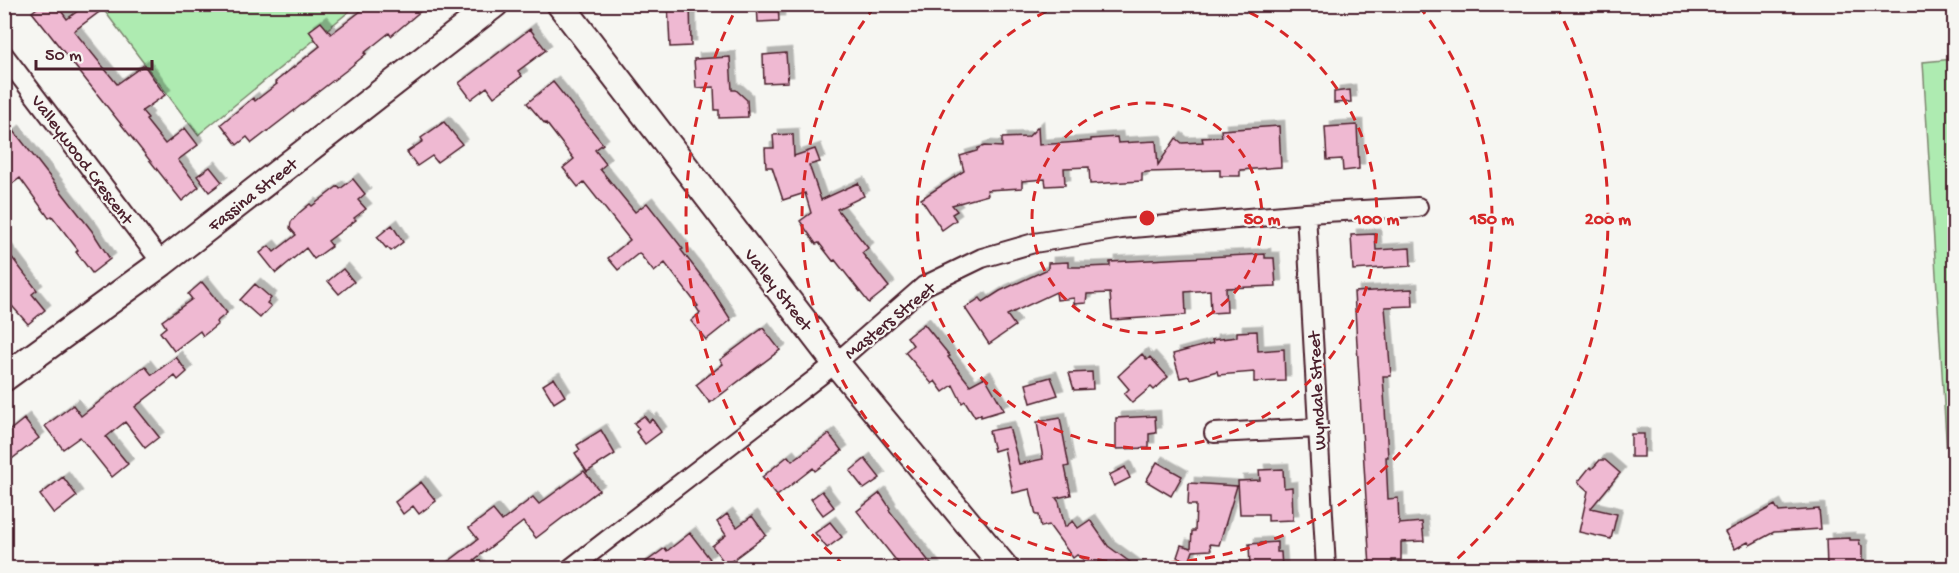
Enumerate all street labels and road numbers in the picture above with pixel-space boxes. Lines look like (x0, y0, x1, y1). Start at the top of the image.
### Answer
street label: Valleywood Crescent (25, 91, 138, 231)
street label: Fassina Street (204, 154, 304, 238)
street label: Valley Street (738, 245, 817, 337)
street label: Masters Street (841, 278, 942, 365)
street label: Wyndale Street (1305, 329, 1332, 451)

